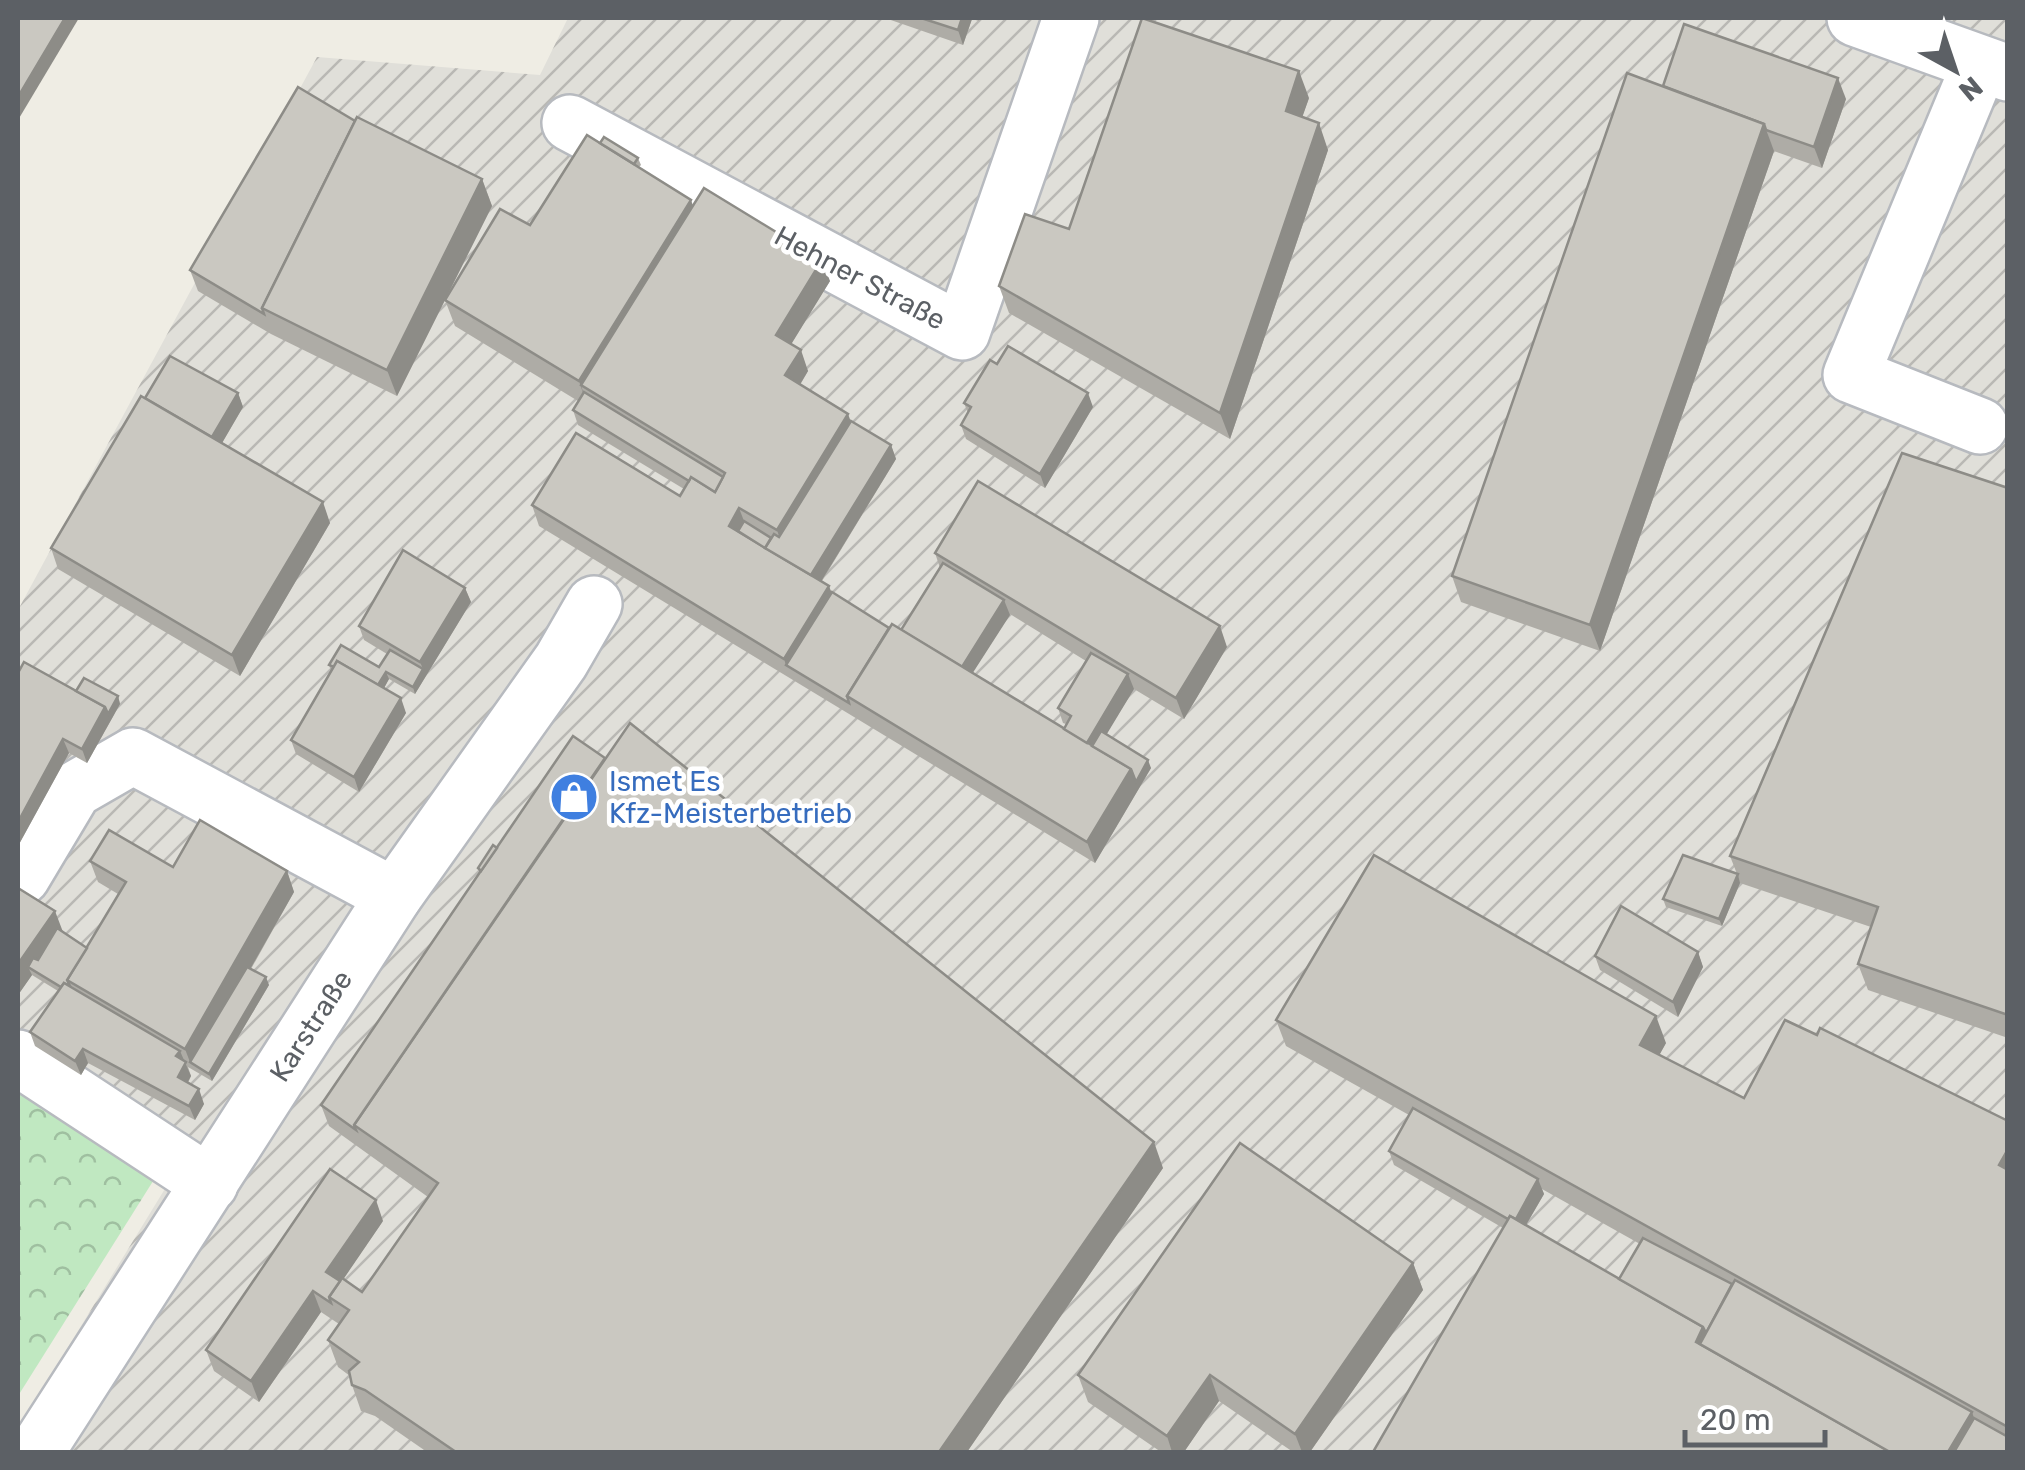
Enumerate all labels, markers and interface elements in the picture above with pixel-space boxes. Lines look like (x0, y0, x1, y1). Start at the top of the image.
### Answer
north arrow (1905, 20, 2005, 120)
text: N (1952, 70, 1989, 108)
street label: Hehner Straße (769, 219, 951, 337)
place label: Ismet Es Kfz-Meisterbetrieb (609, 765, 852, 830)
shop icon: Ismet Es Kfz-Meisterbetrieb (548, 771, 600, 823)
street label: Karstraße (263, 964, 359, 1088)
scale bar (1685, 1385, 1825, 1447)
text: 20 m (1700, 1402, 1771, 1438)

